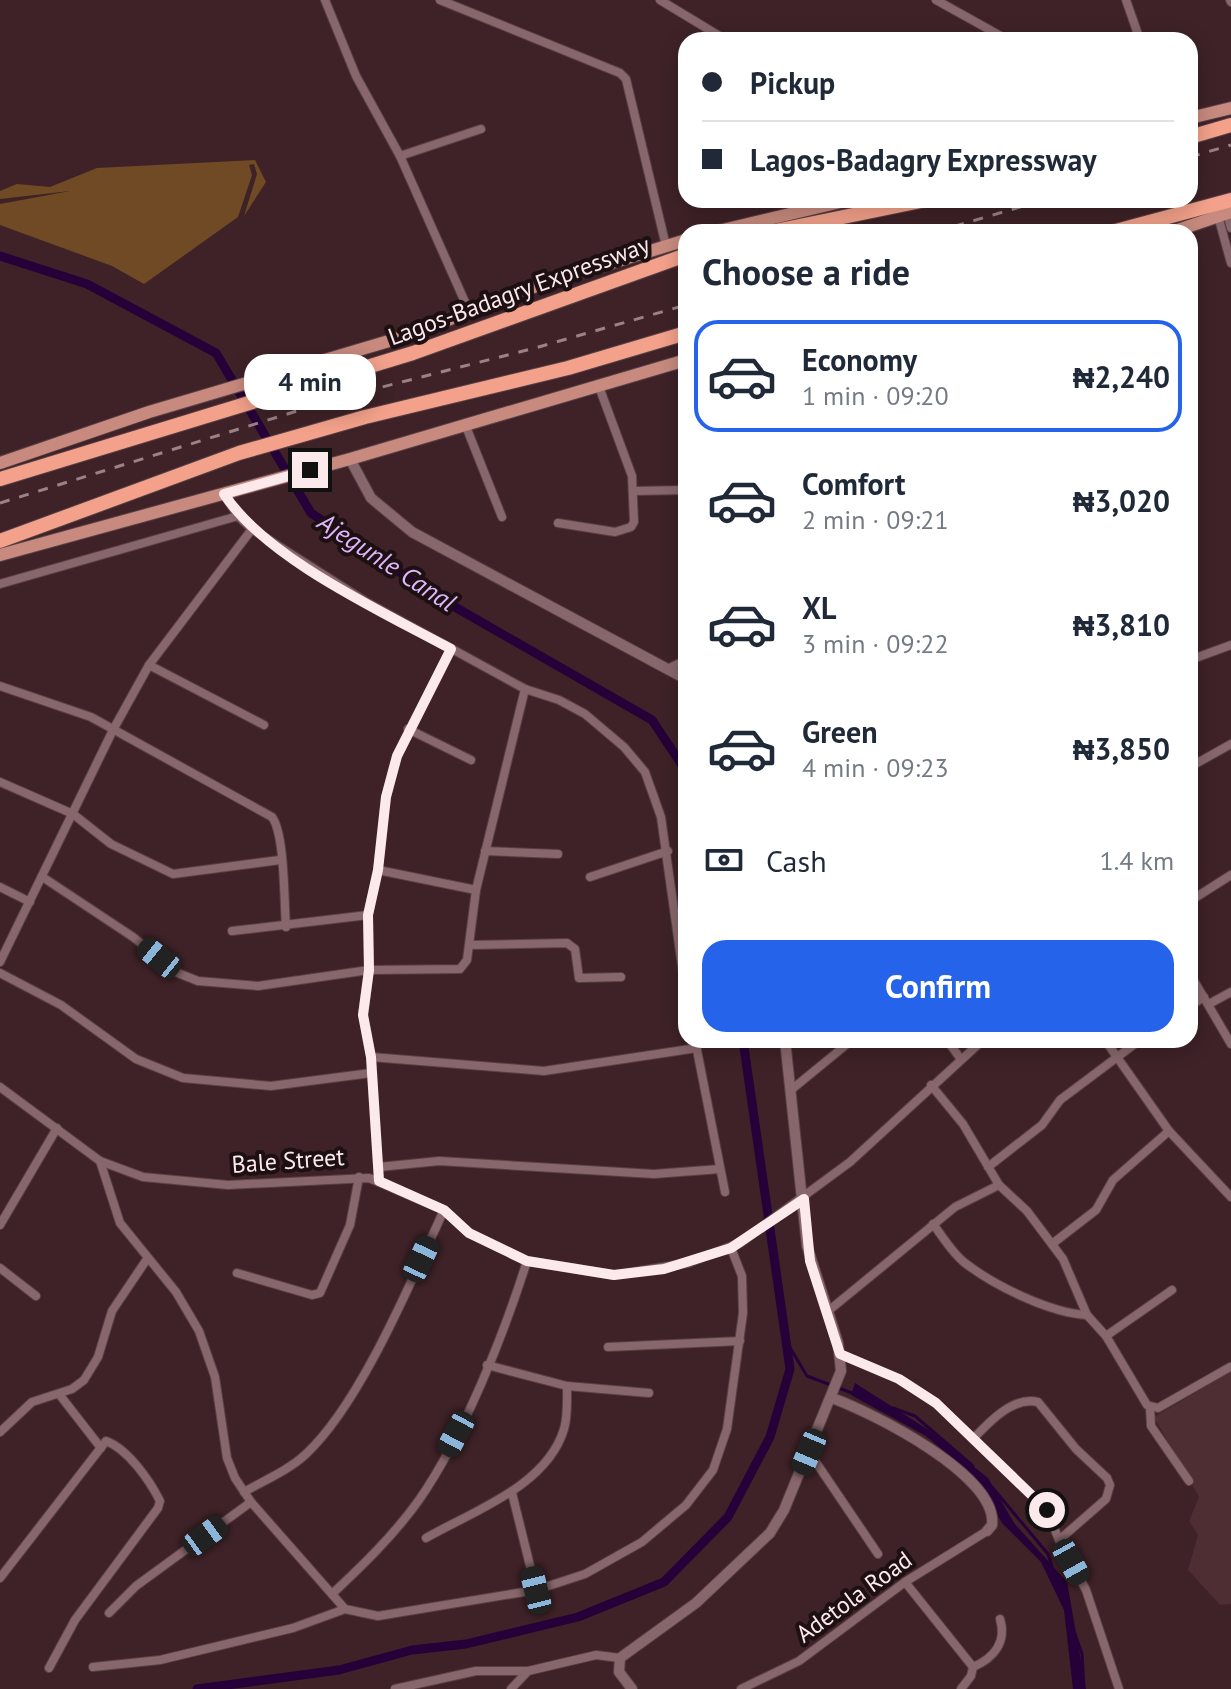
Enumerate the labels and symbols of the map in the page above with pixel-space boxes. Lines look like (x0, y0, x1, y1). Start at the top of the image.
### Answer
street label: Lagos-Badagry Expressway (384, 229, 654, 352)
callout: 4 min (244, 354, 376, 410)
route end (292, 452, 328, 488)
water label: Ajegunle Canal (311, 504, 463, 618)
car (133, 934, 185, 982)
street label: Bale Street (231, 1141, 345, 1180)
car (400, 1232, 442, 1286)
car (434, 1407, 478, 1461)
car (789, 1425, 829, 1479)
route start (1029, 1492, 1065, 1528)
car (179, 1512, 231, 1560)
car (1049, 1535, 1093, 1589)
street label: Adetola Road (790, 1544, 918, 1649)
car (519, 1564, 553, 1616)

